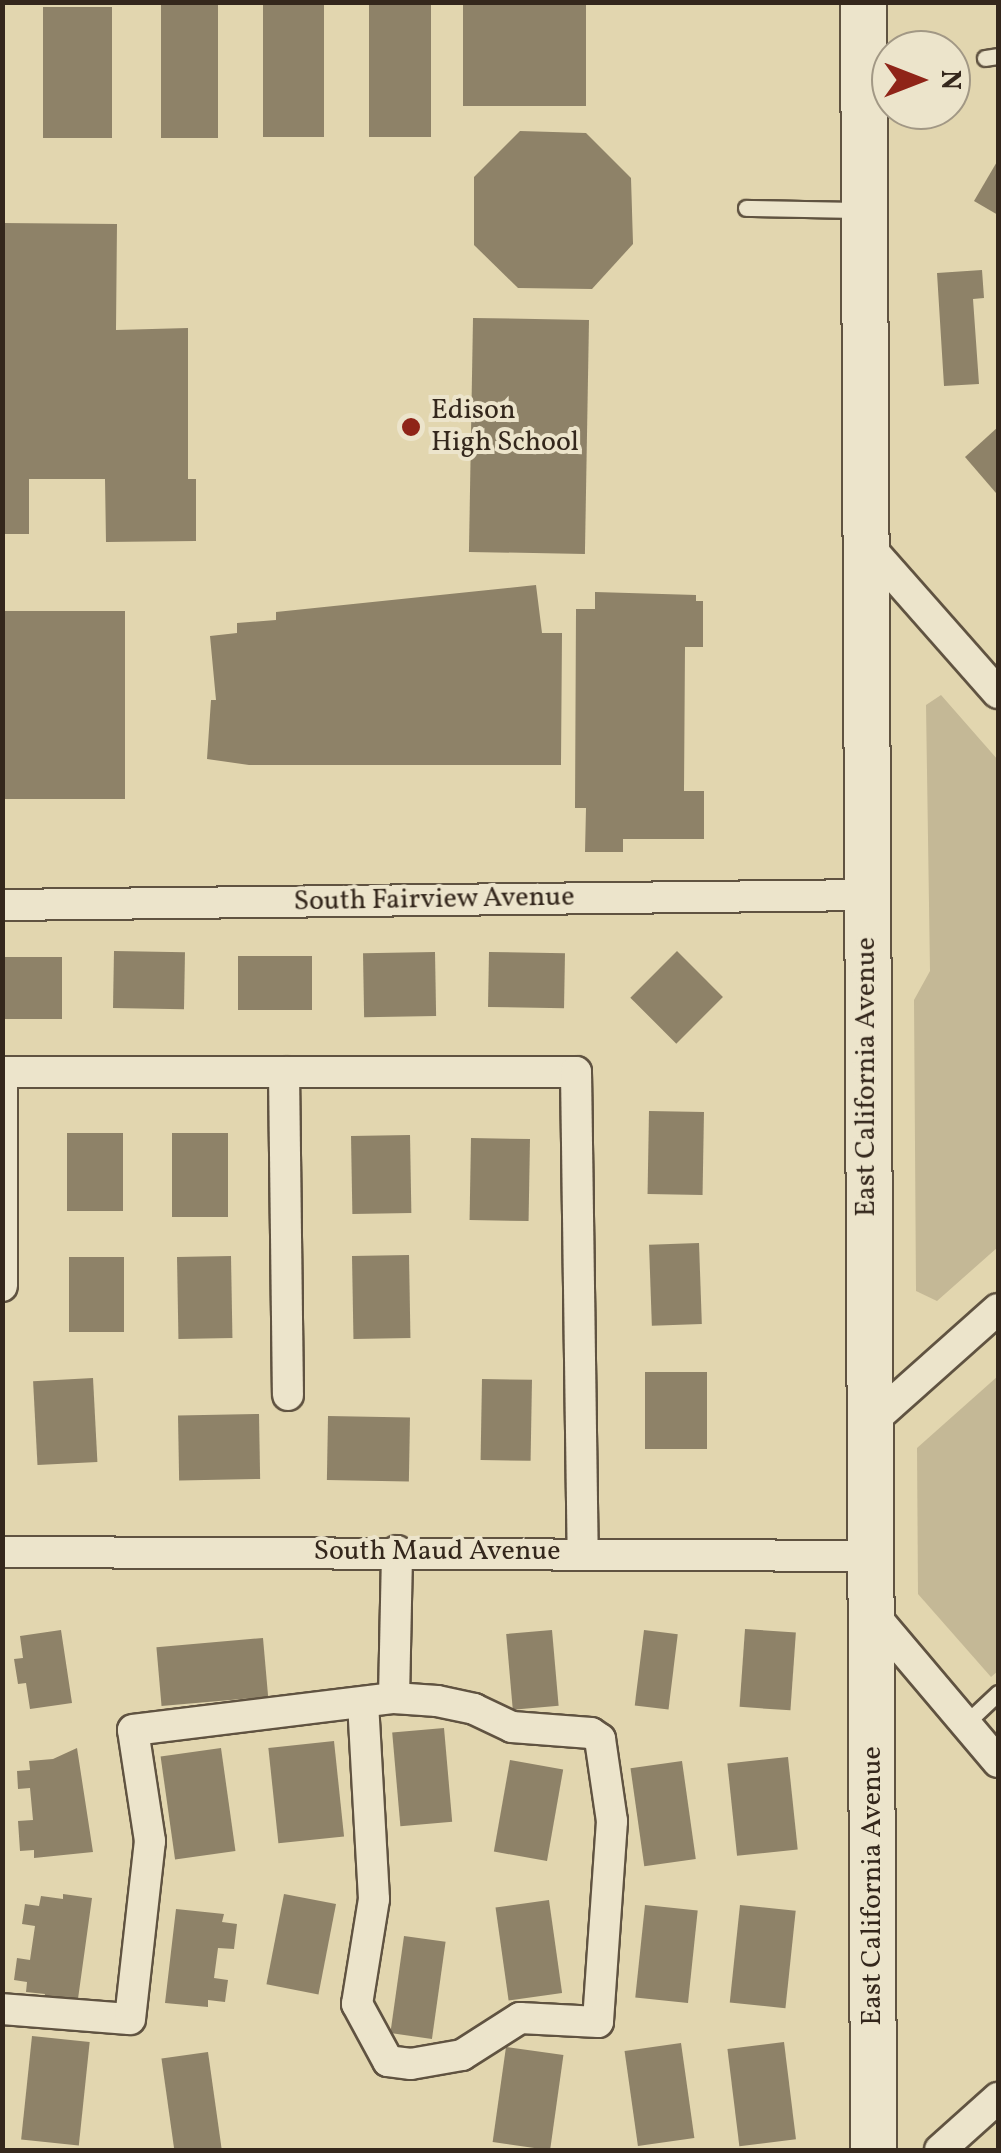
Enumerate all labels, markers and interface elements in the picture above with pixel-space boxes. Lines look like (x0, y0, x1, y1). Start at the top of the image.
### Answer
north arrow (871, 30, 971, 130)
text: N (930, 70, 969, 90)
place label: Edison High School (431, 394, 579, 460)
marker: Edison High School (400, 416, 422, 438)
street label: South Fairview Avenue (293, 881, 575, 919)
street label: East California Avenue (850, 937, 884, 1217)
street label: South Maud Avenue (313, 1535, 561, 1569)
street label: East California Avenue (856, 1746, 890, 2026)

